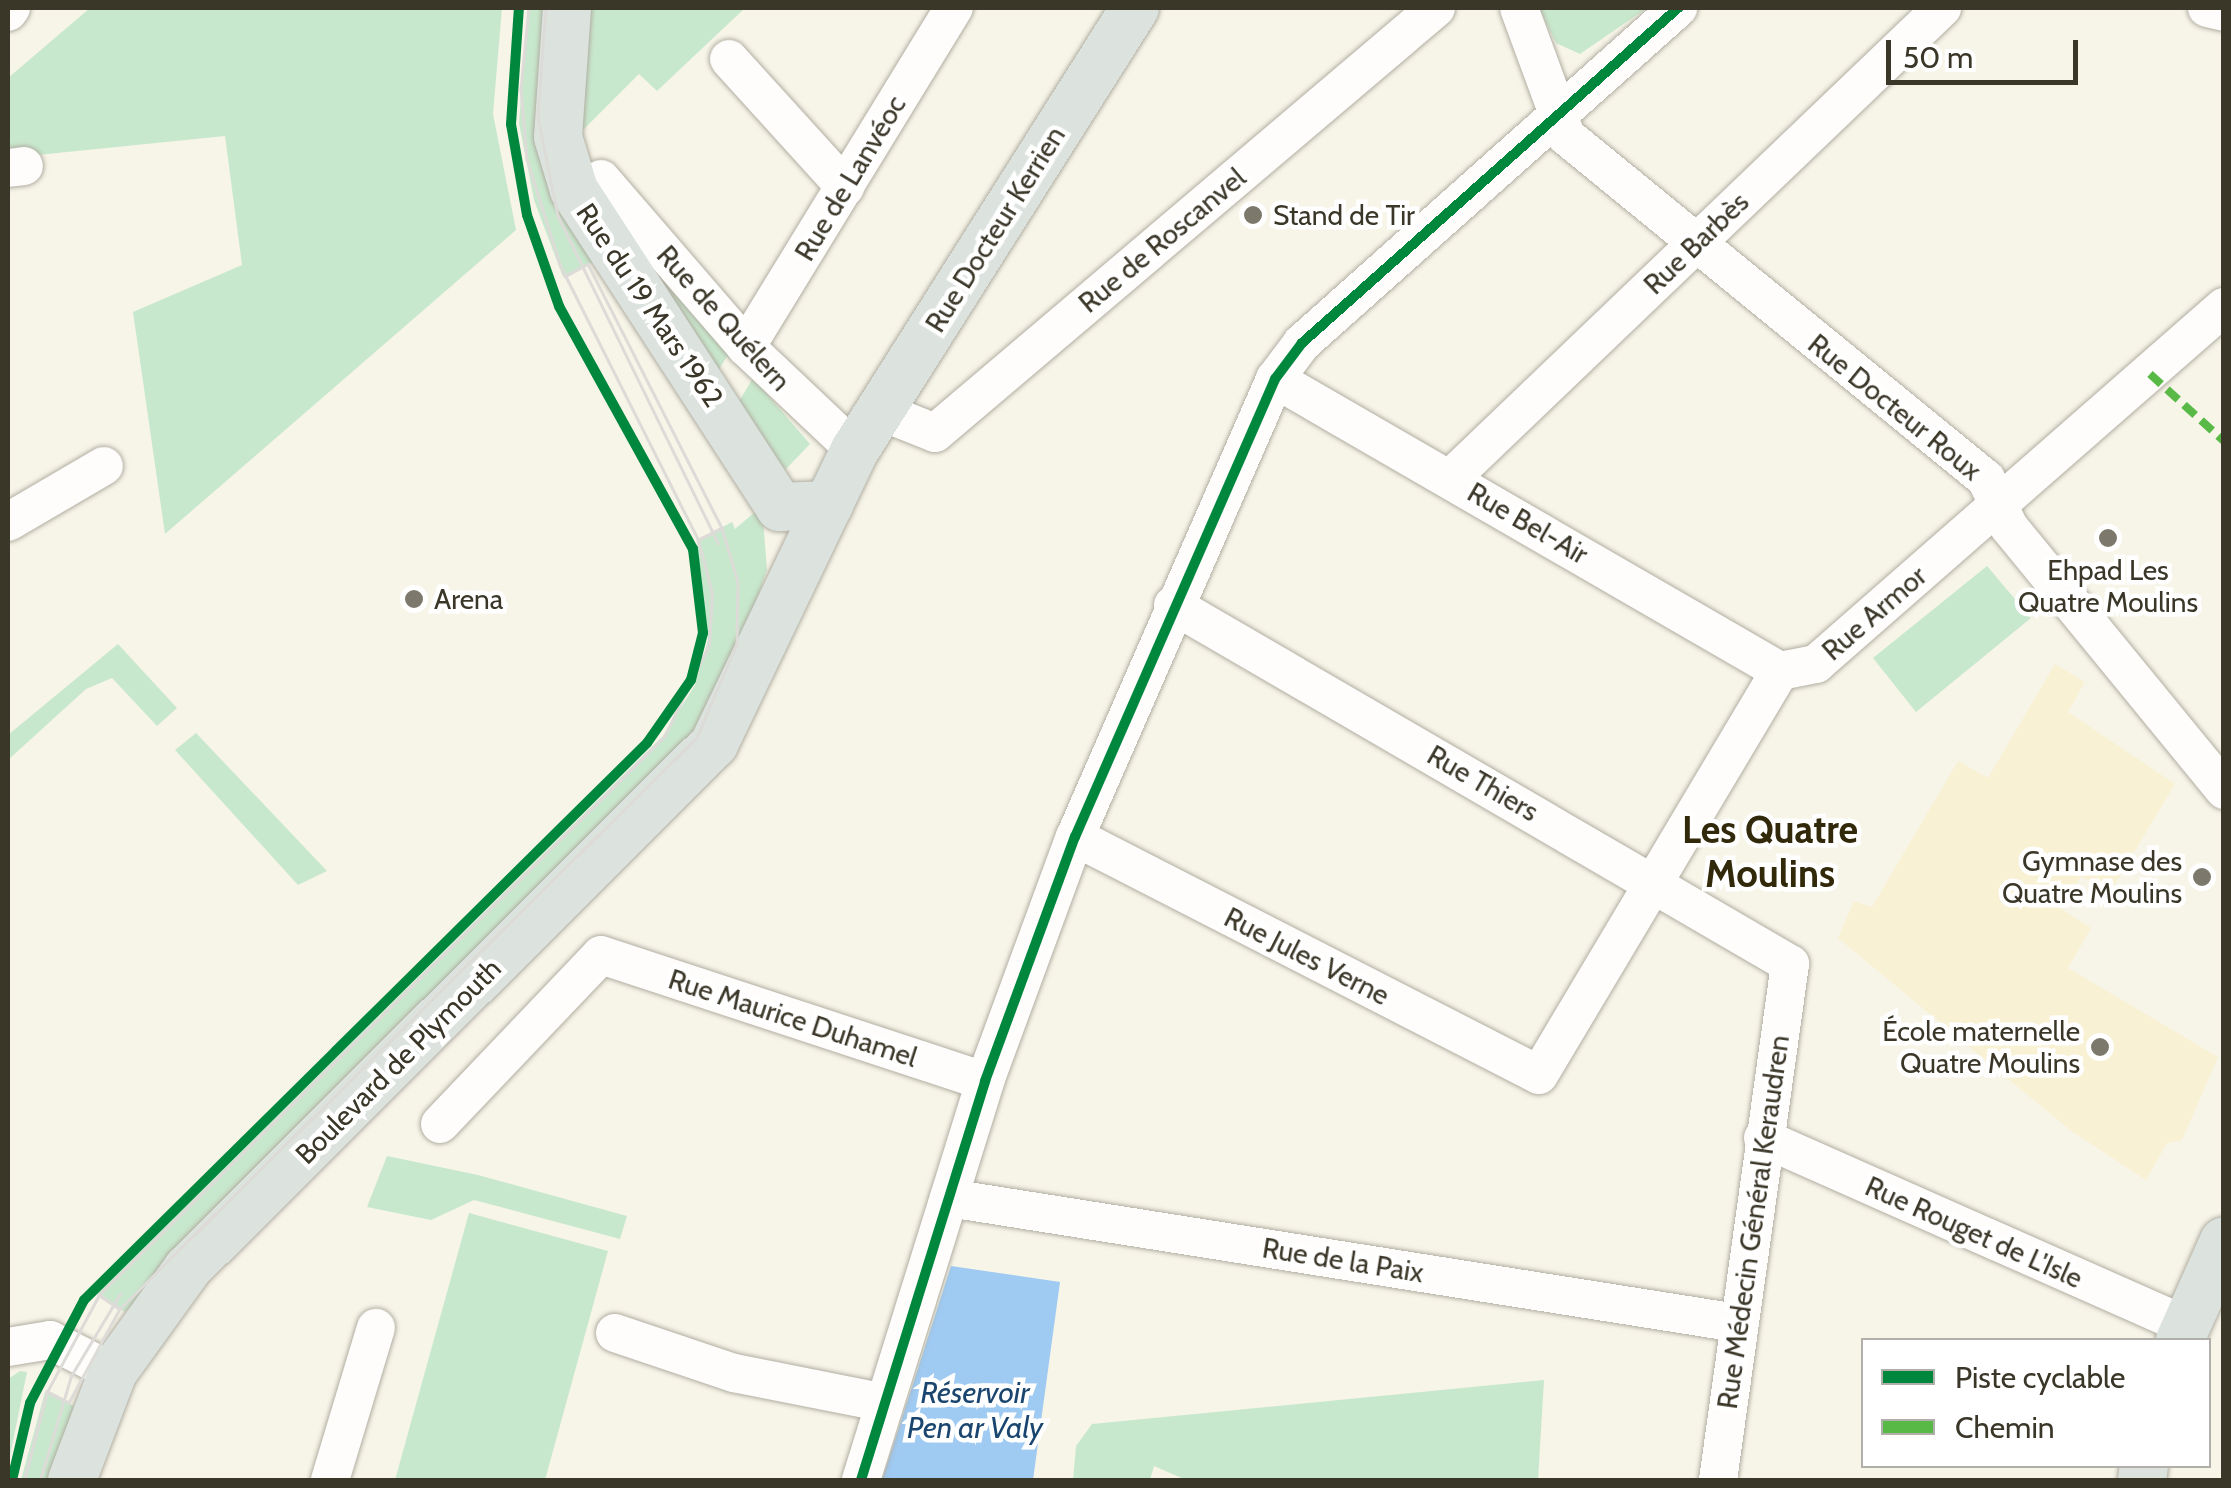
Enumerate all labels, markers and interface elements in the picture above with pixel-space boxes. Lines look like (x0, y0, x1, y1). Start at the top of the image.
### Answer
scale bar (1891, 20, 2084, 82)
text: 50 m (1903, 39, 1973, 76)
street label: Rue de Lanvéoc (788, 89, 912, 267)
street label: Rue Docteur Kerrien (918, 120, 1072, 338)
street label: Rue de Roscanvel (1072, 161, 1252, 319)
street label: Rue Barbès (1637, 185, 1755, 301)
street label: Rue du 19 Mars 1962 (570, 197, 730, 413)
place label: Stand de Tir (1273, 198, 1415, 232)
marker: Stand de Tir (1242, 204, 1264, 226)
street label: Rue de Quélern (650, 238, 798, 398)
street label: Rue Docteur Roux (1802, 327, 1988, 487)
street label: Rue Bel-Air (1462, 475, 1594, 571)
marker: Ehpad Les Quatre Moulins (2097, 527, 2119, 549)
place label: Ehpad Les Quatre Moulins (2018, 553, 2198, 619)
street label: Rue Armor (1815, 559, 1933, 667)
place label: Arena (434, 582, 503, 616)
marker: Arena (403, 588, 425, 610)
street label: Rue Thiers (1422, 738, 1544, 828)
district label: Les Quatre Moulins (1682, 807, 1858, 896)
place label: Gymnase des Quatre Moulins (2002, 844, 2182, 910)
marker: Gymnase des Quatre Moulins (2191, 866, 2213, 888)
street label: Rue Jules Verne (1219, 900, 1395, 1012)
street label: Boulevard de Plymouth (288, 951, 508, 1171)
street label: Rue Maurice Duhamel (664, 962, 922, 1074)
place label: École maternelle Quatre Moulins (1882, 1014, 2080, 1080)
street label: Rue Médecin Général Keraudren (1710, 1033, 1796, 1411)
marker: École maternelle Quatre Moulins (2089, 1036, 2111, 1058)
street label: Rue Rouget de L'Isle (1860, 1169, 2088, 1295)
street label: Rue de la Paix (1260, 1231, 1426, 1289)
legend (1861, 1338, 2211, 1468)
text: Piste cyclable (1955, 1359, 2125, 1396)
water label: Réservoir Pen ar Valy (907, 1375, 1043, 1446)
text: Chemin (1955, 1409, 2055, 1446)

